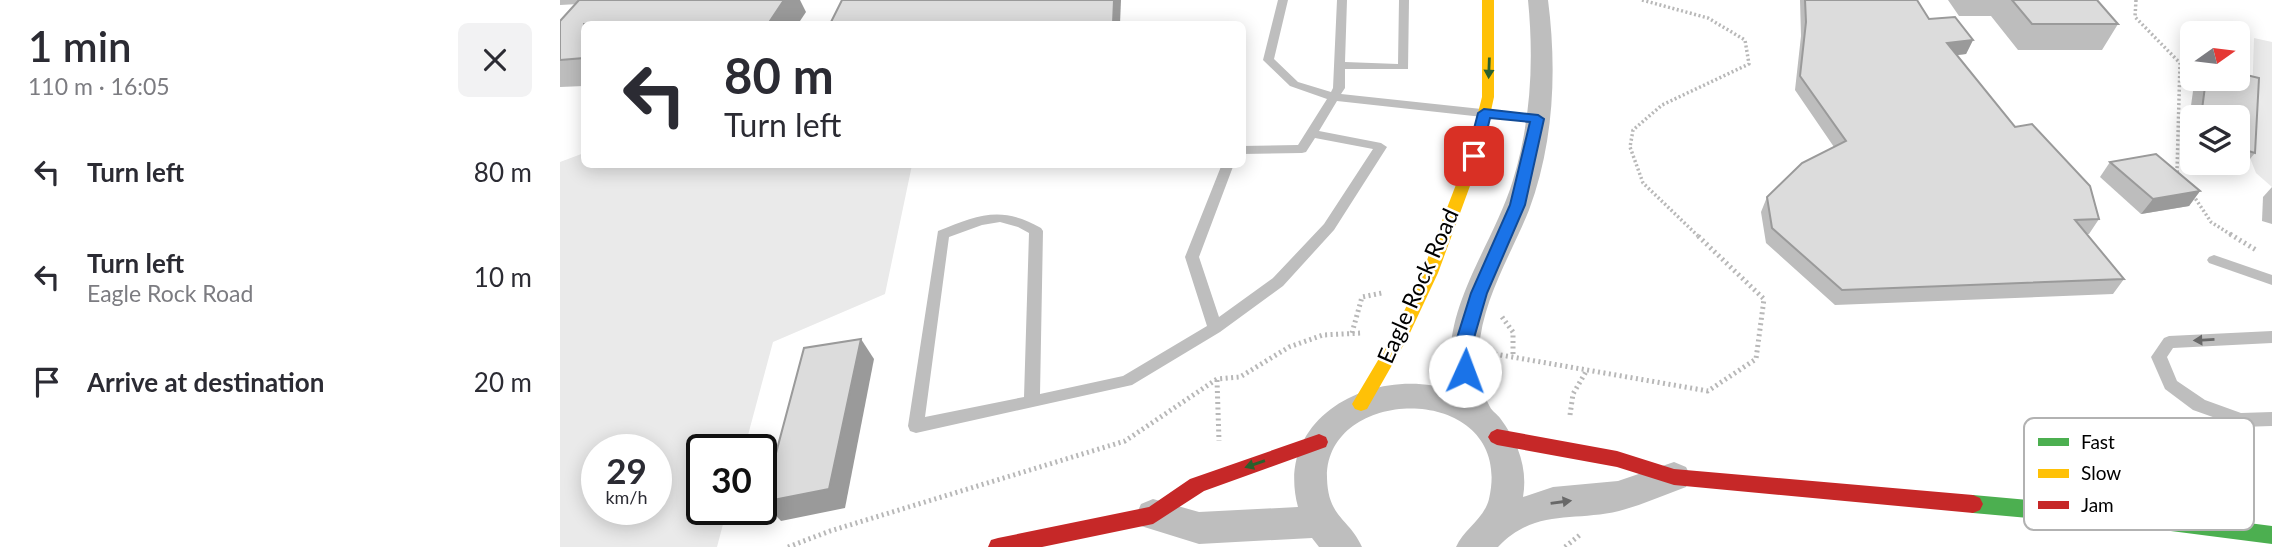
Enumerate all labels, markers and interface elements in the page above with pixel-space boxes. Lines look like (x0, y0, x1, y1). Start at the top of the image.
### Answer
text: 1 min (28, 21, 132, 71)
north arrow (2180, 21, 2250, 91)
map controls (2180, 21, 2250, 175)
button: close (458, 23, 532, 97)
text: 80 m (724, 46, 834, 104)
icon: left (609, 49, 700, 140)
one-way arrow (1483, 57, 1494, 79)
text: 110 m · 16:05 (28, 72, 170, 100)
text: Turn left (724, 105, 841, 144)
button: layers (2180, 105, 2250, 175)
pin (1444, 126, 1504, 186)
icon: arrive (1455, 137, 1493, 175)
icon: left (28, 153, 66, 191)
text: Turn left (87, 156, 184, 188)
text: 80 m (474, 156, 532, 188)
street label: Eagle Rock Road (1370, 204, 1464, 367)
text: Turn left (87, 247, 184, 279)
icon: left (28, 258, 66, 296)
text: 10 m (474, 261, 532, 293)
text: Eagle Rock Road (87, 279, 253, 307)
position arrow (1428, 334, 1502, 408)
one-way arrow (2193, 335, 2215, 346)
icon: arrive (28, 363, 66, 401)
text: Arrive at destination (87, 366, 324, 398)
text: 20 m (474, 366, 532, 398)
legend (2024, 418, 2254, 530)
text: Fast (2081, 430, 2115, 453)
speed limit sign: 30 (686, 434, 777, 525)
text: 29 (606, 449, 647, 491)
one-way arrow (1244, 459, 1265, 470)
text: Slow (2081, 461, 2121, 484)
text: km/h (605, 486, 648, 508)
text: Jam (2081, 493, 2114, 516)
one-way arrow (1550, 496, 1572, 507)

